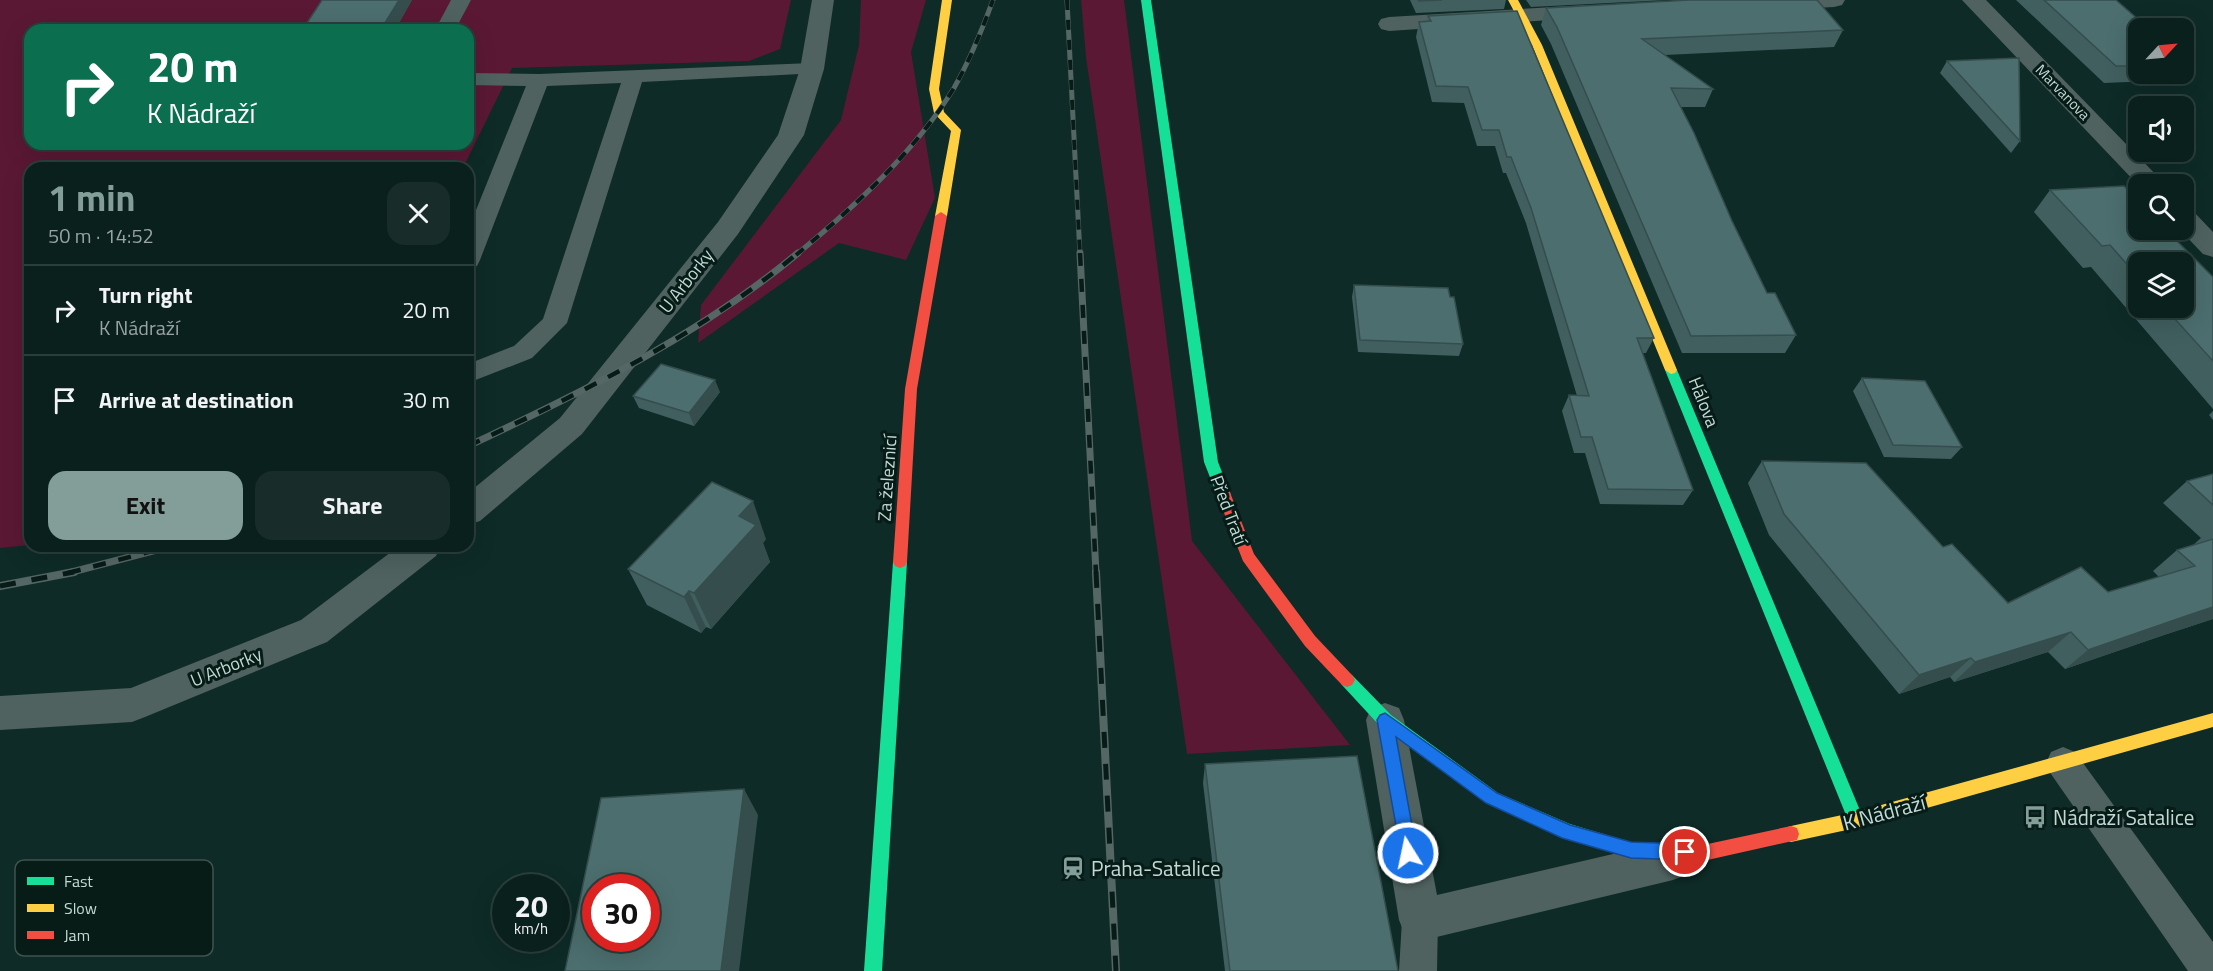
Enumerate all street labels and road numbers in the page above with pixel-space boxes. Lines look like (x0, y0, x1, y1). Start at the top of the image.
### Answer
street label: Marvanova (2030, 59, 2096, 126)
street label: U Arborky (652, 243, 720, 319)
street label: Hálova (1682, 373, 1726, 431)
street label: Za železnicí (871, 432, 904, 522)
street label: Před Tratí (1203, 471, 1255, 551)
street label: U Arborky (186, 640, 266, 694)
street label: K Nádraží (1839, 785, 1930, 838)

